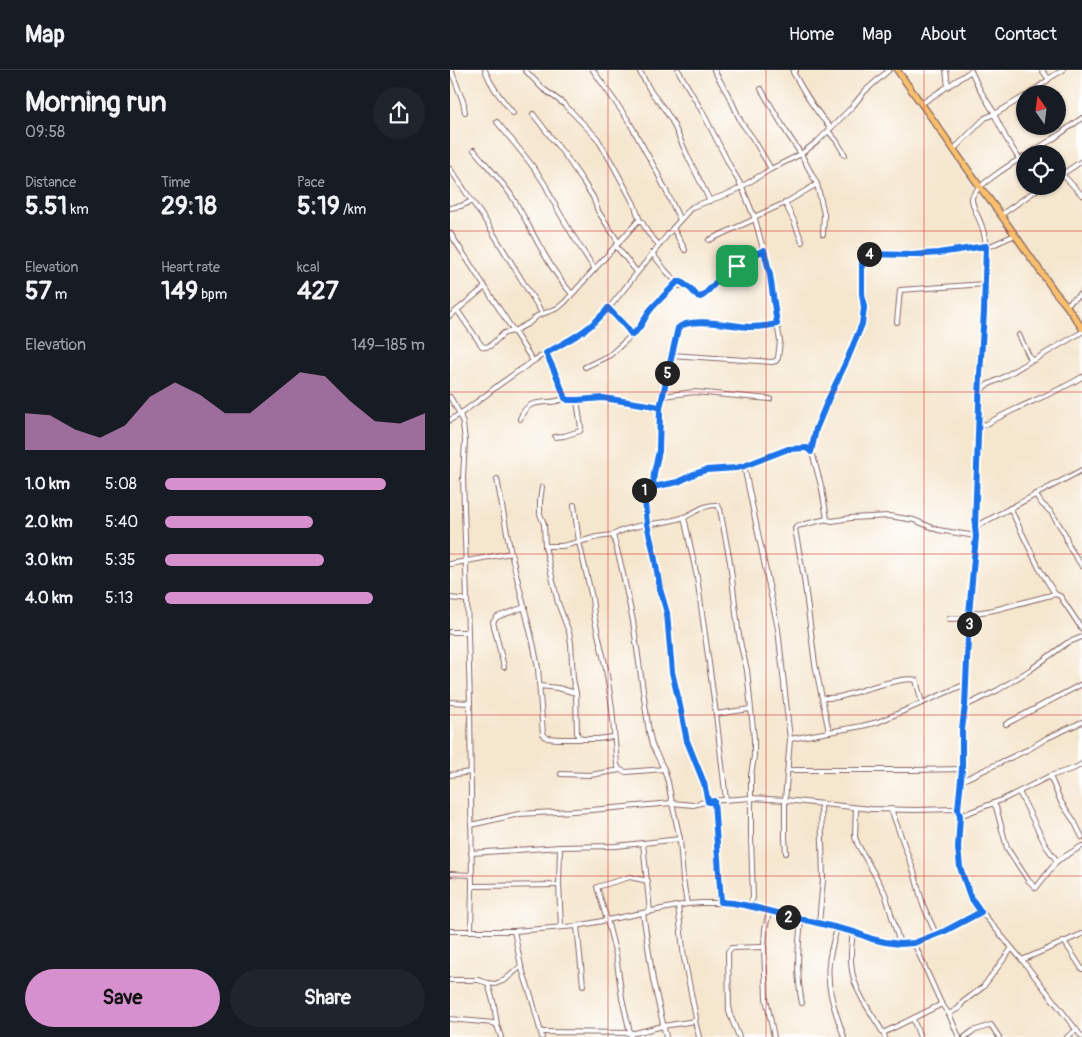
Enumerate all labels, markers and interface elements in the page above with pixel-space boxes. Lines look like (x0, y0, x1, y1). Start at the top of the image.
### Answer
text: Map (25, 20, 65, 49)
text: Home (789, 23, 834, 46)
text: Map (862, 23, 892, 46)
text: About (920, 23, 966, 46)
text: Contact (994, 23, 1057, 46)
text: Morning run (25, 85, 167, 120)
north arrow (1016, 85, 1066, 135)
map controls (1016, 85, 1066, 195)
button: share (373, 87, 425, 139)
text: 09:58 (25, 122, 65, 142)
button: locate (1016, 145, 1066, 195)
text: Distance (25, 174, 76, 191)
text: Time (161, 174, 190, 191)
text: Pace (297, 174, 325, 191)
text: 5.51 (25, 191, 67, 222)
text: 29:18 (161, 191, 217, 222)
text: 5:19 (297, 191, 340, 222)
text: km (67, 201, 89, 218)
text: /km (340, 201, 366, 218)
pin: 4 (856, 242, 882, 266)
pin (716, 245, 758, 287)
text: 4 (865, 246, 874, 263)
icon: arrive (723, 252, 751, 280)
text: Elevation (25, 259, 78, 276)
text: Heart rate (161, 259, 220, 276)
text: kcal (297, 259, 320, 276)
text: 57 (25, 276, 52, 307)
text: 149 (161, 276, 198, 307)
text: 427 (297, 276, 339, 307)
text: m (52, 286, 67, 303)
text: bpm (198, 286, 227, 303)
text: Elevation (25, 335, 86, 355)
text: 149–185 m (351, 335, 425, 355)
pin: 5 (654, 360, 680, 386)
text: 5 (664, 365, 671, 382)
text: 1.0 km (25, 474, 70, 494)
text: 5:08 (105, 474, 137, 494)
pin: 1 (632, 478, 656, 502)
text: 1 (642, 482, 647, 499)
text: 2.0 km (25, 512, 73, 532)
text: 5:40 (105, 512, 138, 532)
text: 3.0 km (25, 550, 73, 570)
text: 5:35 (105, 550, 136, 570)
text: 4.0 km (25, 588, 73, 608)
text: 5:13 (105, 588, 133, 608)
pin: 3 (956, 612, 982, 636)
text: 3 (966, 616, 973, 633)
pin: 2 (776, 904, 800, 930)
text: 2 (785, 909, 792, 926)
button: Save (25, 969, 220, 1027)
button: Share (230, 969, 425, 1027)

